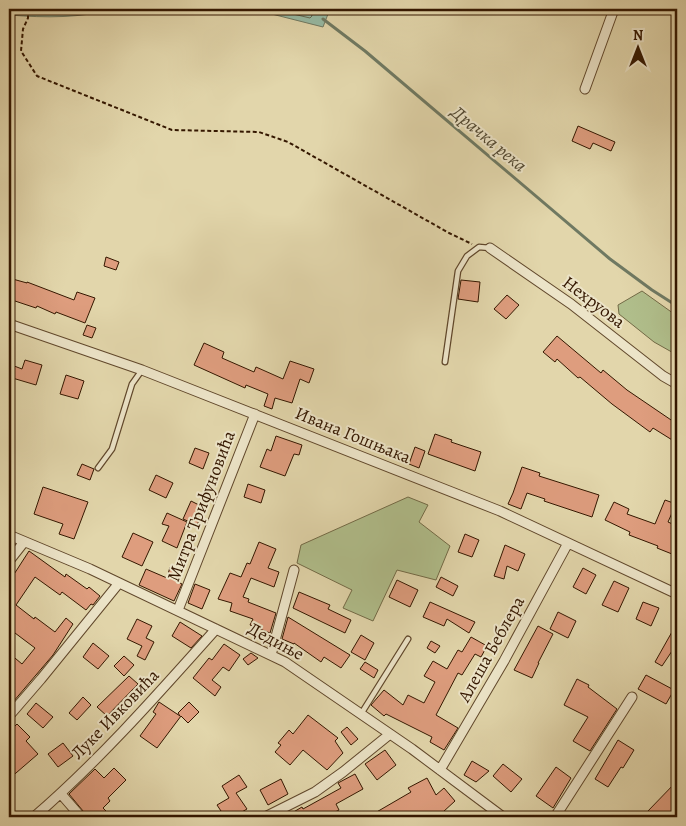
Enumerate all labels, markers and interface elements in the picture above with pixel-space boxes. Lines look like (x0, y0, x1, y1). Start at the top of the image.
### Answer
north arrow (614, 22, 664, 72)
text: N (633, 26, 643, 45)
water label: Драчка река (444, 98, 533, 178)
street label: Нехруова (558, 270, 631, 334)
street label: Ивана Гошњака (292, 401, 415, 469)
street label: Митра Трифуновића (161, 427, 241, 585)
street label: Алеша Беблера (452, 591, 530, 707)
street label: Дедиње (244, 616, 308, 666)
street label: Луке Ивковића (66, 663, 165, 764)

